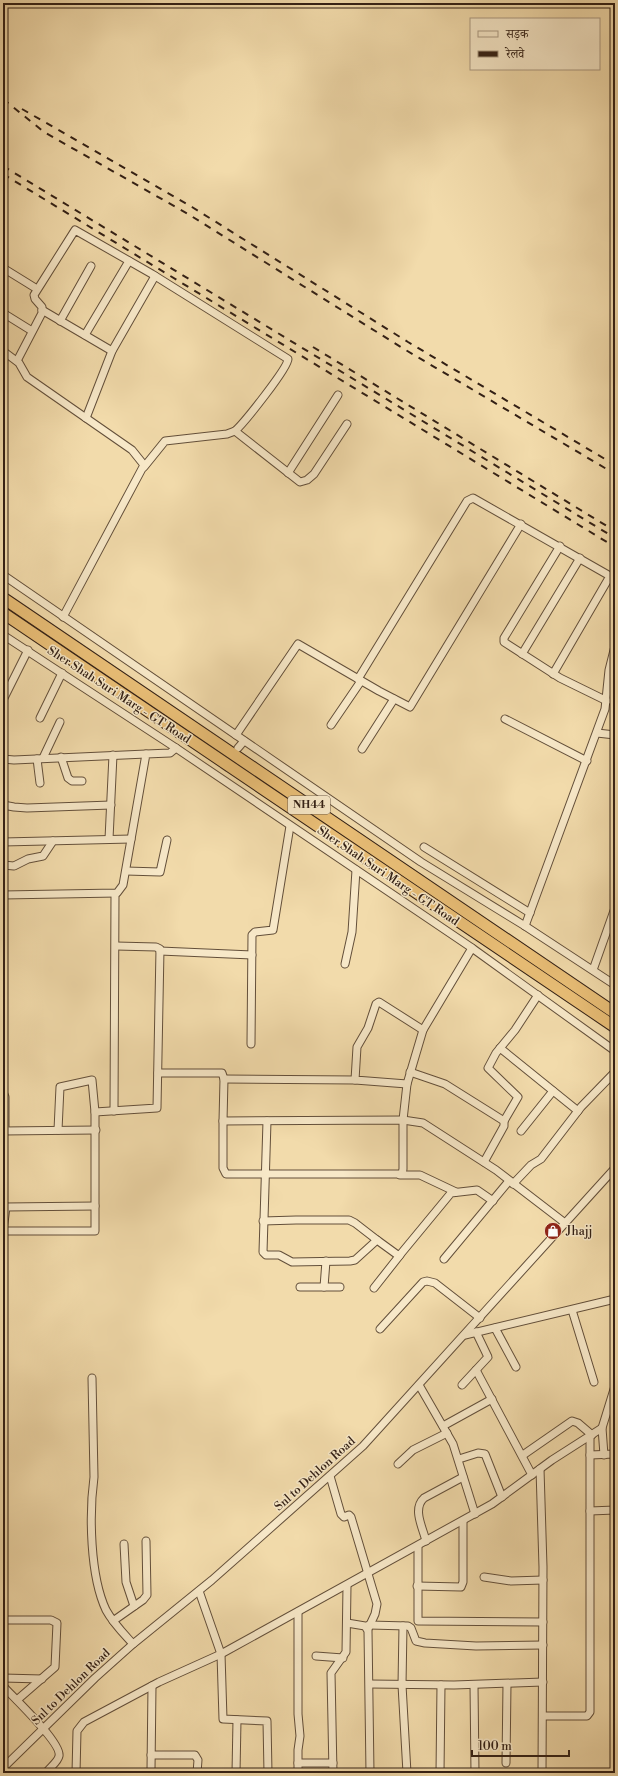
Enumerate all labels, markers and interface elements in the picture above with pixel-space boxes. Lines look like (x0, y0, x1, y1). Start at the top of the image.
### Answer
legend (470, 18, 600, 70)
text: सड़क (505, 27, 530, 42)
text: रेलवे (504, 46, 525, 62)
street label: Sher Shah Suri Marg - GT Road (44, 643, 194, 747)
road number: NH44 (288, 796, 330, 814)
street label: Sher Shah Suri Marg - GT Road (314, 823, 462, 929)
shop icon: Jhajj (543, 1221, 563, 1241)
place label: Jhajj (565, 1224, 593, 1239)
street label: Snl to Dehlon Road (271, 1434, 359, 1514)
street label: Snl to Dehlon Road (29, 1645, 114, 1728)
scale bar (472, 1732, 569, 1758)
text: 100 m (478, 1739, 512, 1754)

